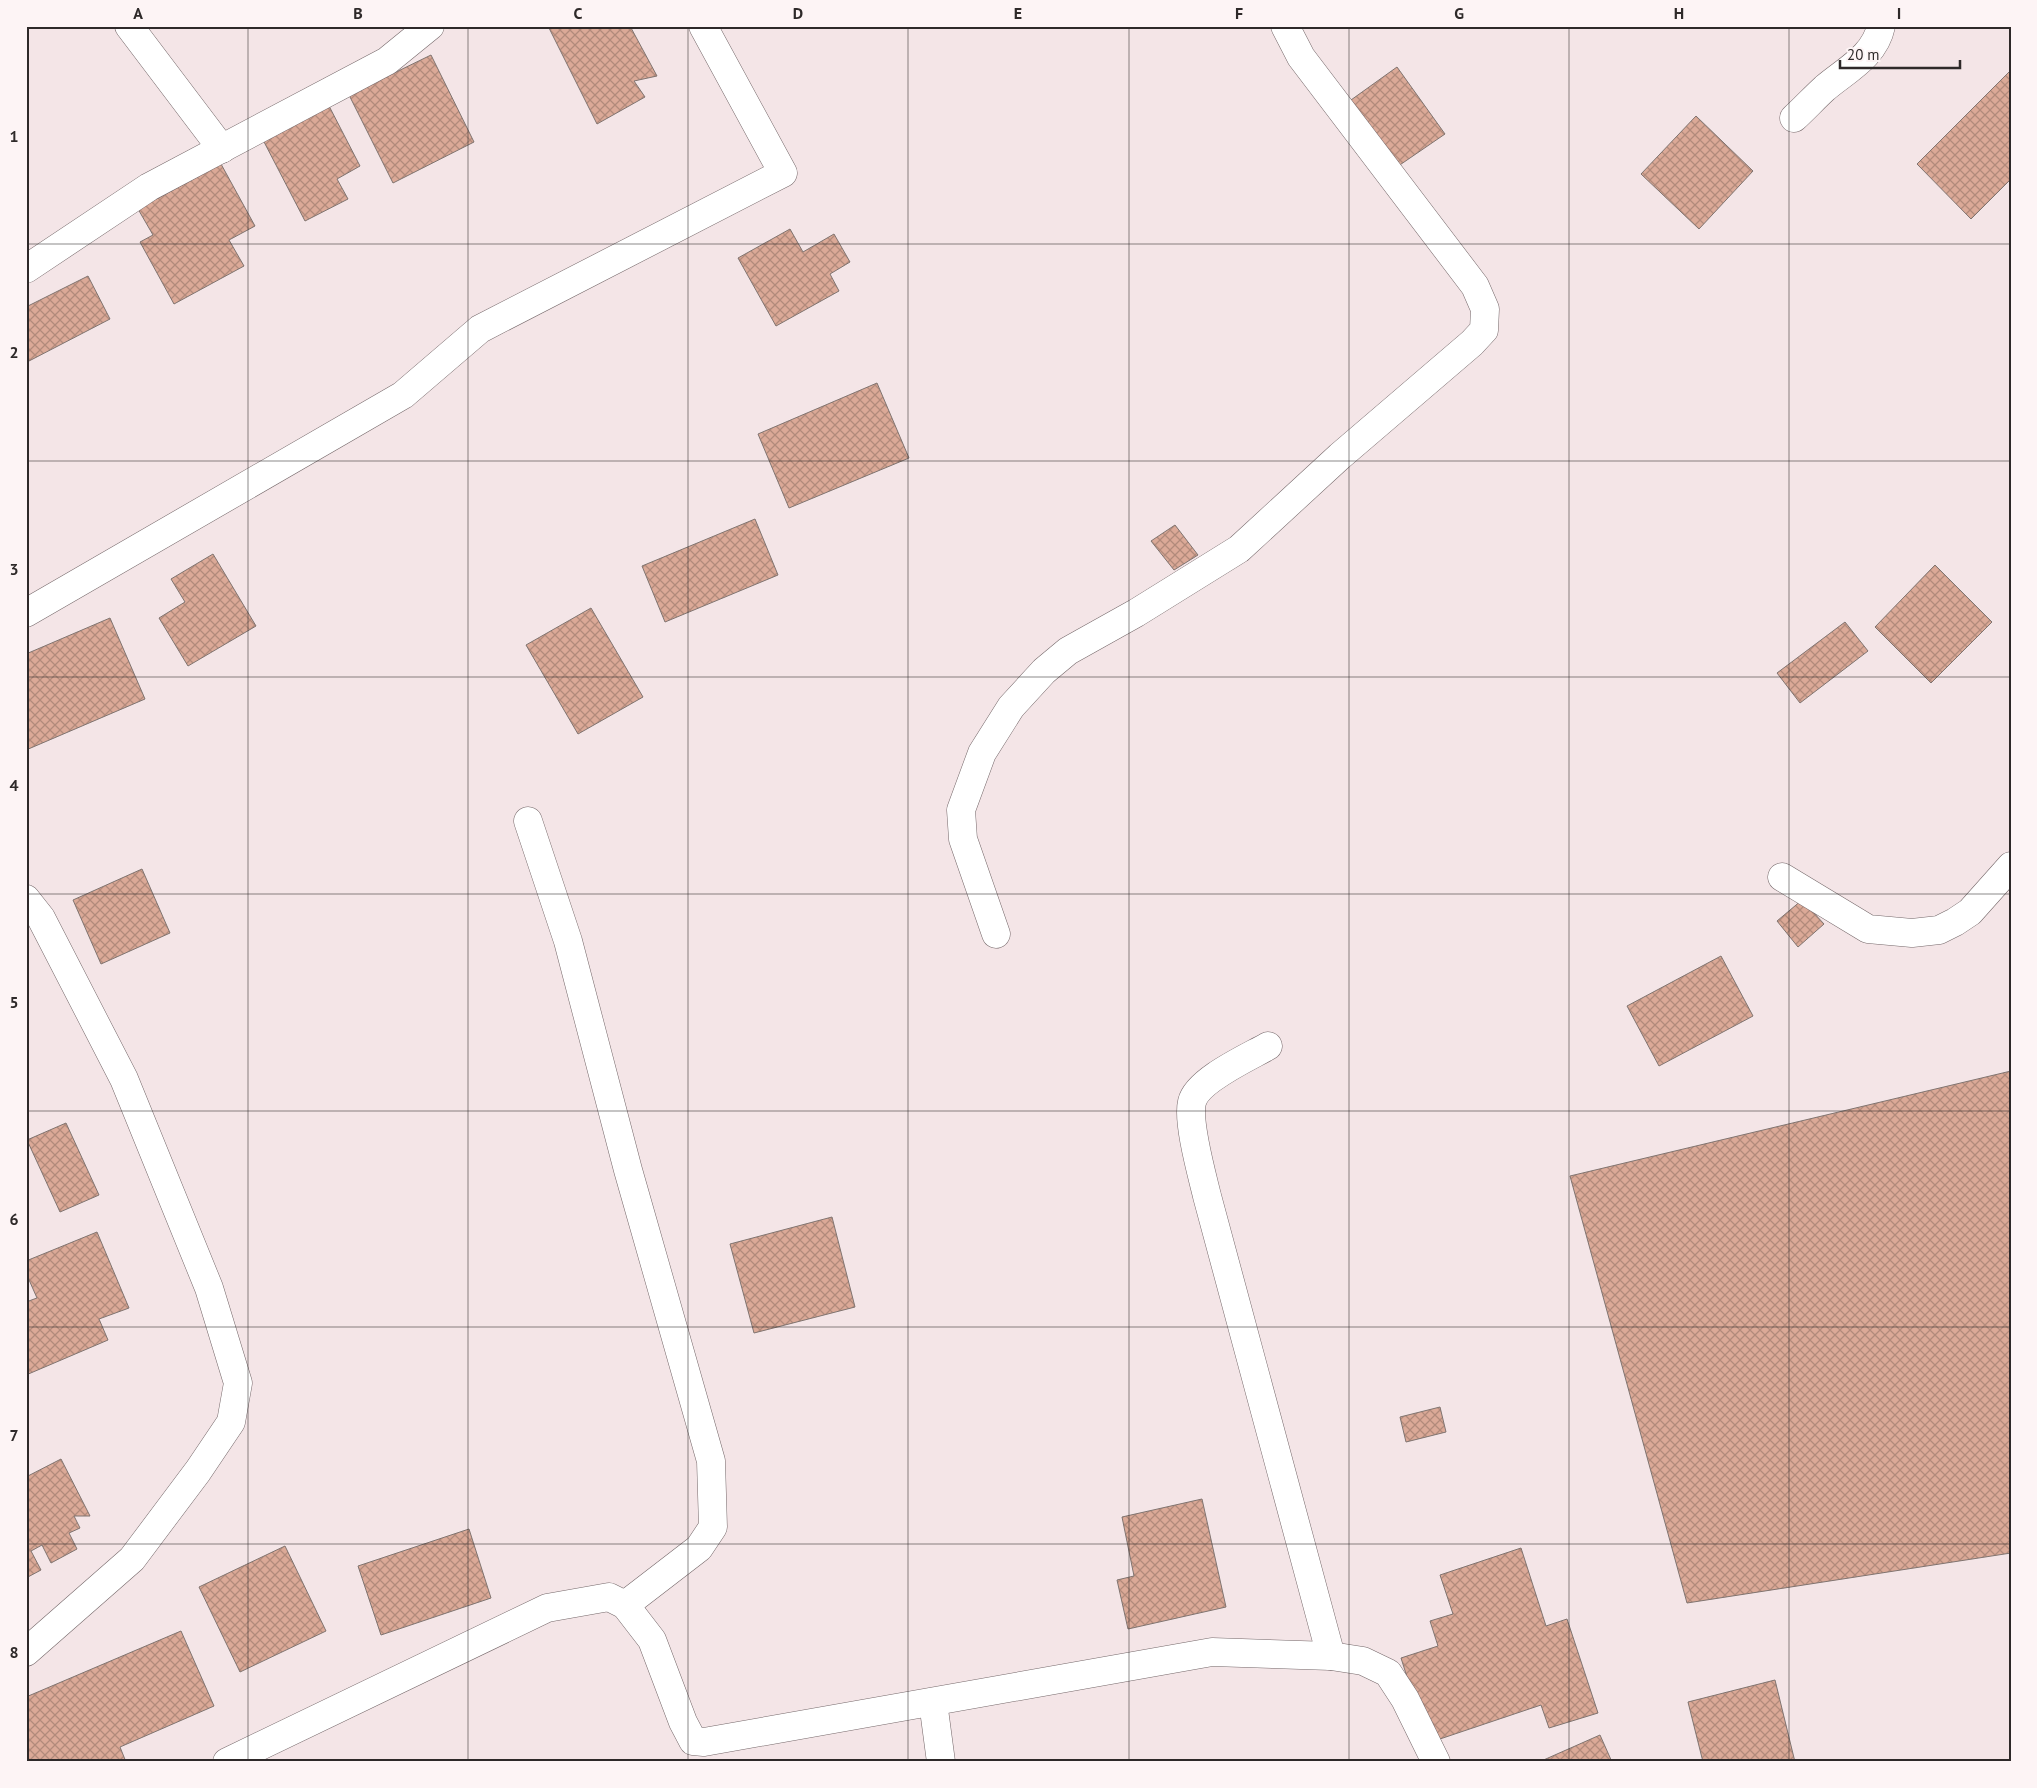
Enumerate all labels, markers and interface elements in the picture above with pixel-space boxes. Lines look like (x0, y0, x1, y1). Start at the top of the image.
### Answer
text: A (133, 3, 143, 23)
text: B (353, 3, 363, 23)
text: C (574, 3, 583, 23)
text: D (793, 3, 803, 23)
text: E (1014, 3, 1022, 23)
text: F (1235, 3, 1243, 23)
text: G (1454, 3, 1464, 23)
text: H (1674, 3, 1684, 23)
text: I (1897, 3, 1901, 23)
scale bar (1840, 38, 1960, 70)
text: 20 m (1847, 45, 1880, 64)
text: 1 (9, 126, 19, 146)
text: 2 (9, 342, 19, 362)
text: 3 (9, 559, 19, 579)
text: 4 (9, 775, 19, 795)
text: 5 (9, 992, 19, 1012)
text: 6 (9, 1209, 19, 1229)
text: 7 (9, 1425, 19, 1445)
text: 8 (9, 1642, 19, 1662)

